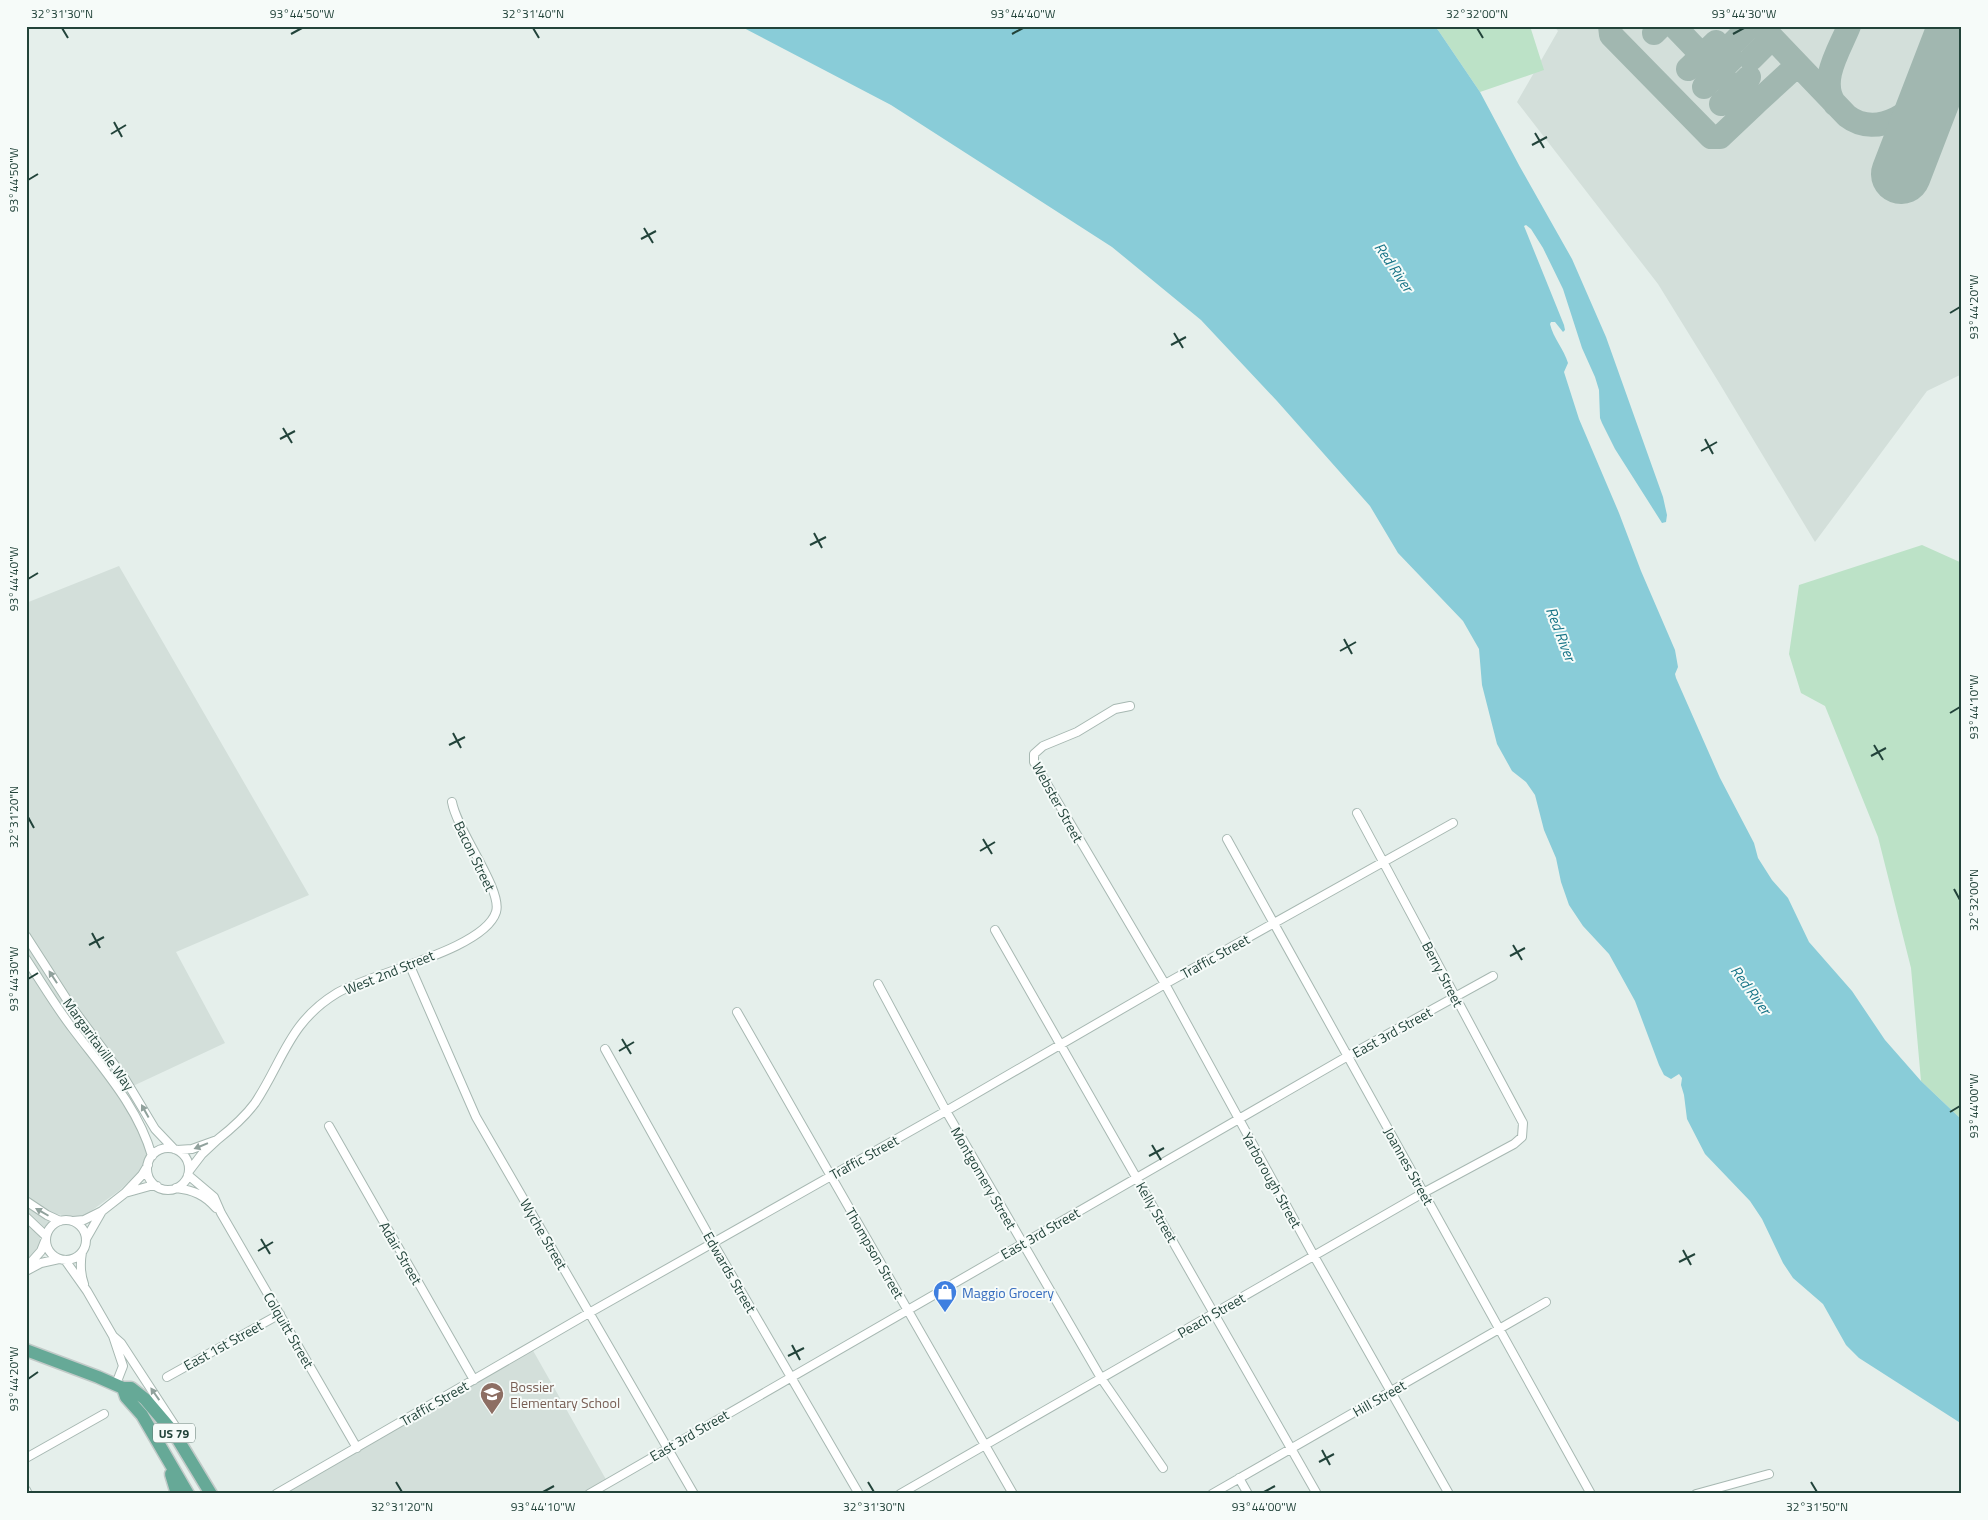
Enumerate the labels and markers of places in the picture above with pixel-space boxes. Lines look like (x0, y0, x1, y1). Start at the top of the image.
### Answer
shop icon: Maggio Grocery (932, 1279, 958, 1313)
place label: Maggio Grocery (962, 1282, 1054, 1303)
place label: Bossier Elementary School (510, 1376, 620, 1413)
school or university icon: Bossier Elementary School (479, 1381, 505, 1415)

